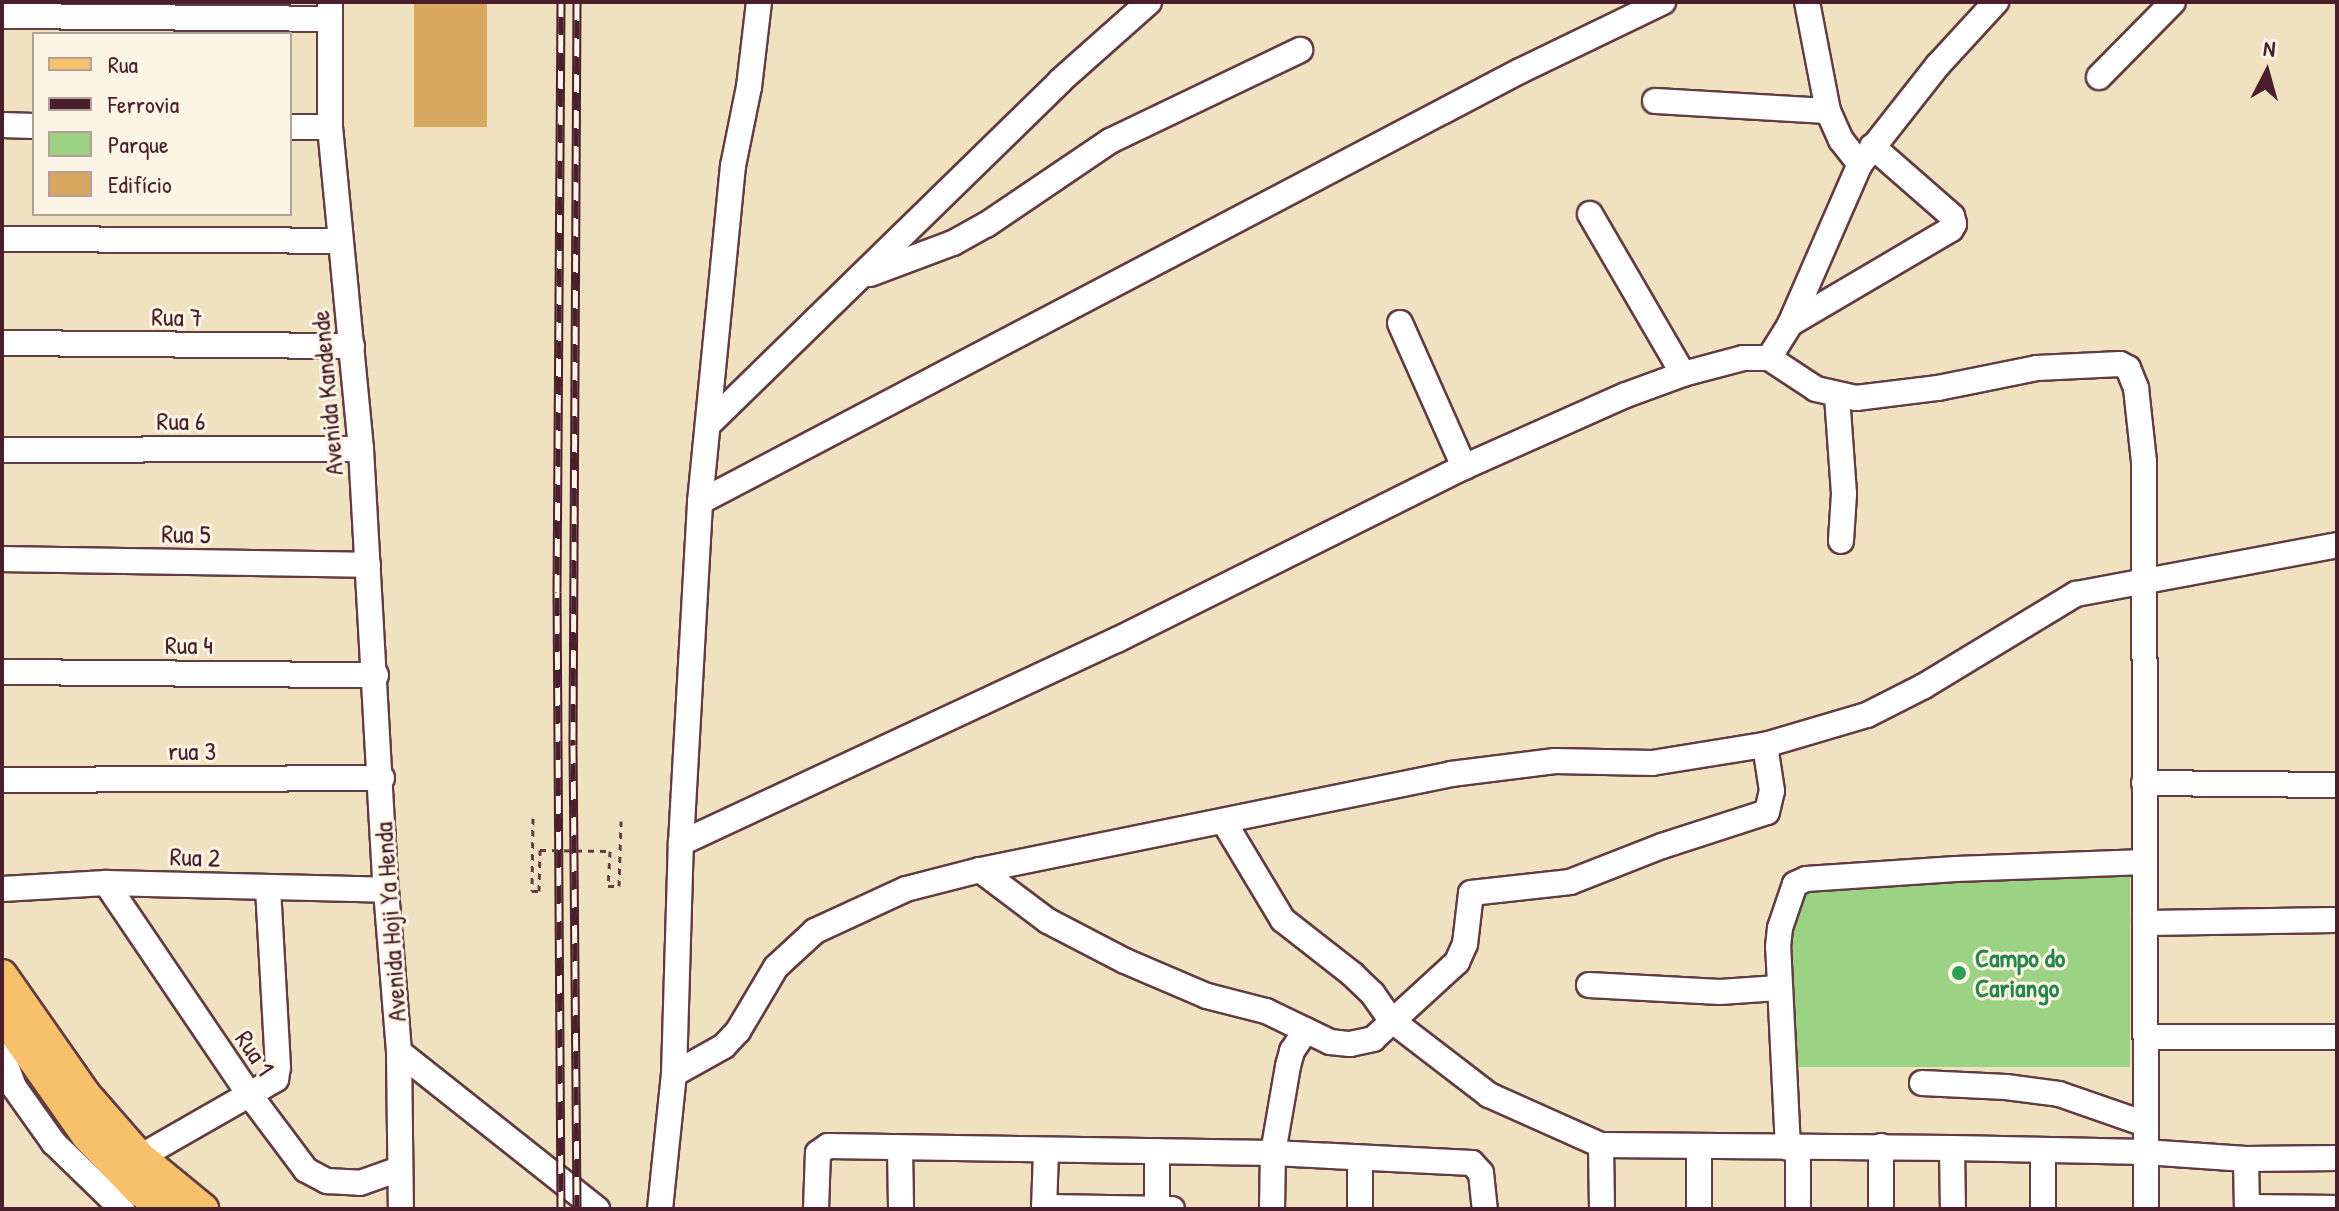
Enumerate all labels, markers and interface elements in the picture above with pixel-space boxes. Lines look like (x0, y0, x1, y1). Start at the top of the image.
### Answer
legend (32, 32, 292, 216)
north arrow (2227, 32, 2307, 112)
text: N (2262, 33, 2277, 64)
text: Rua (108, 48, 138, 80)
text: Ferrovia (108, 88, 179, 120)
text: Parque (108, 128, 168, 160)
text: Edifício (108, 168, 172, 200)
street label: Rua 7 (151, 301, 203, 333)
street label: Avenida Kandende (304, 309, 350, 477)
street label: Rua 6 (157, 405, 205, 437)
street label: Rua 5 (161, 518, 211, 550)
street label: Rua 4 (165, 629, 213, 661)
street label: rua 3 (168, 735, 216, 767)
street label: Avenida Hoji Ya Henda (367, 821, 413, 1023)
street label: Rua 2 (169, 841, 221, 873)
place label: Campo do Cariango (1975, 942, 2065, 1004)
marker: Campo do Cariango (1950, 964, 1968, 982)
street label: Rua 1 (229, 1024, 281, 1082)

